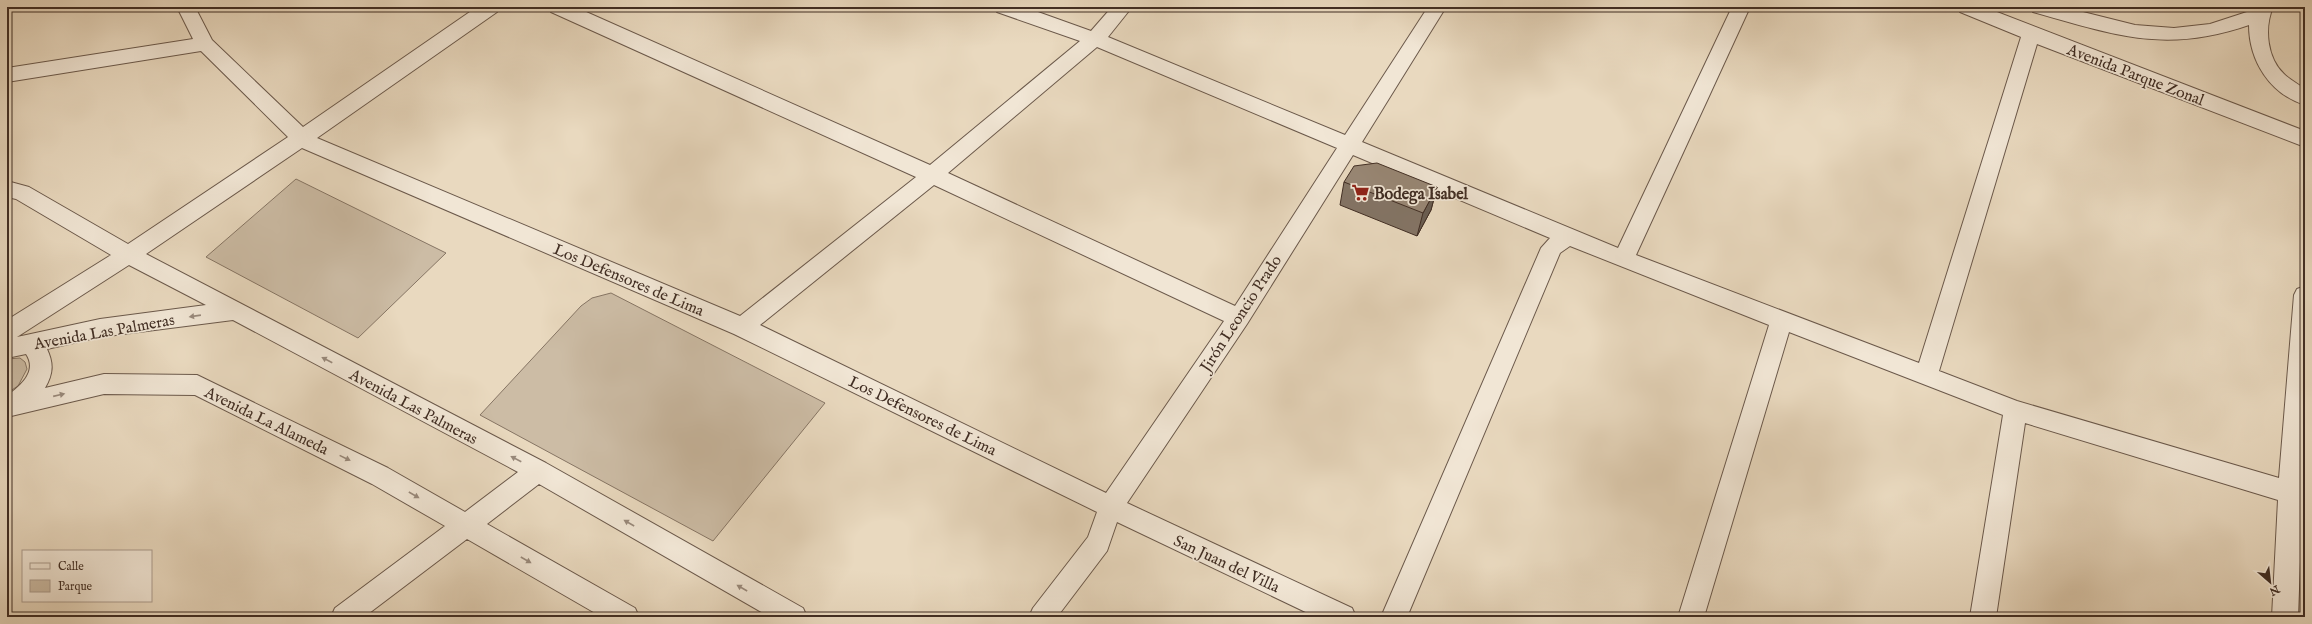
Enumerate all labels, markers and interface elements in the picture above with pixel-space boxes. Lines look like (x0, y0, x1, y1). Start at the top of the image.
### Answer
street label: Avenida Parque Zonal (2063, 40, 2207, 111)
supermarket icon: Bodega Isabel (1351, 183, 1371, 203)
place label: Bodega Isabel (1374, 185, 1468, 205)
street label: Los Defensores de Lima (550, 240, 707, 322)
street label: Jirón Leoncio Prado (1195, 252, 1287, 378)
street label: Avenida Las Palmeras (31, 311, 177, 355)
one-way arrow (189, 313, 201, 319)
one-way arrow (321, 356, 333, 363)
street label: Avenida Las Palmeras (345, 365, 481, 450)
street label: Los Defensores de Lima (845, 372, 999, 461)
street label: Avenida La Alameda (200, 383, 331, 461)
one-way arrow (53, 391, 65, 397)
one-way arrow (339, 455, 350, 461)
one-way arrow (510, 456, 522, 463)
one-way arrow (408, 492, 420, 499)
one-way arrow (623, 520, 635, 527)
street label: San Juan del Villa (1170, 532, 1282, 598)
legend (22, 550, 152, 602)
one-way arrow (520, 557, 532, 564)
text: Calle (58, 559, 84, 574)
north arrow (2250, 562, 2290, 602)
text: Parque (58, 579, 93, 595)
text: N (2266, 581, 2283, 599)
one-way arrow (736, 584, 748, 591)

